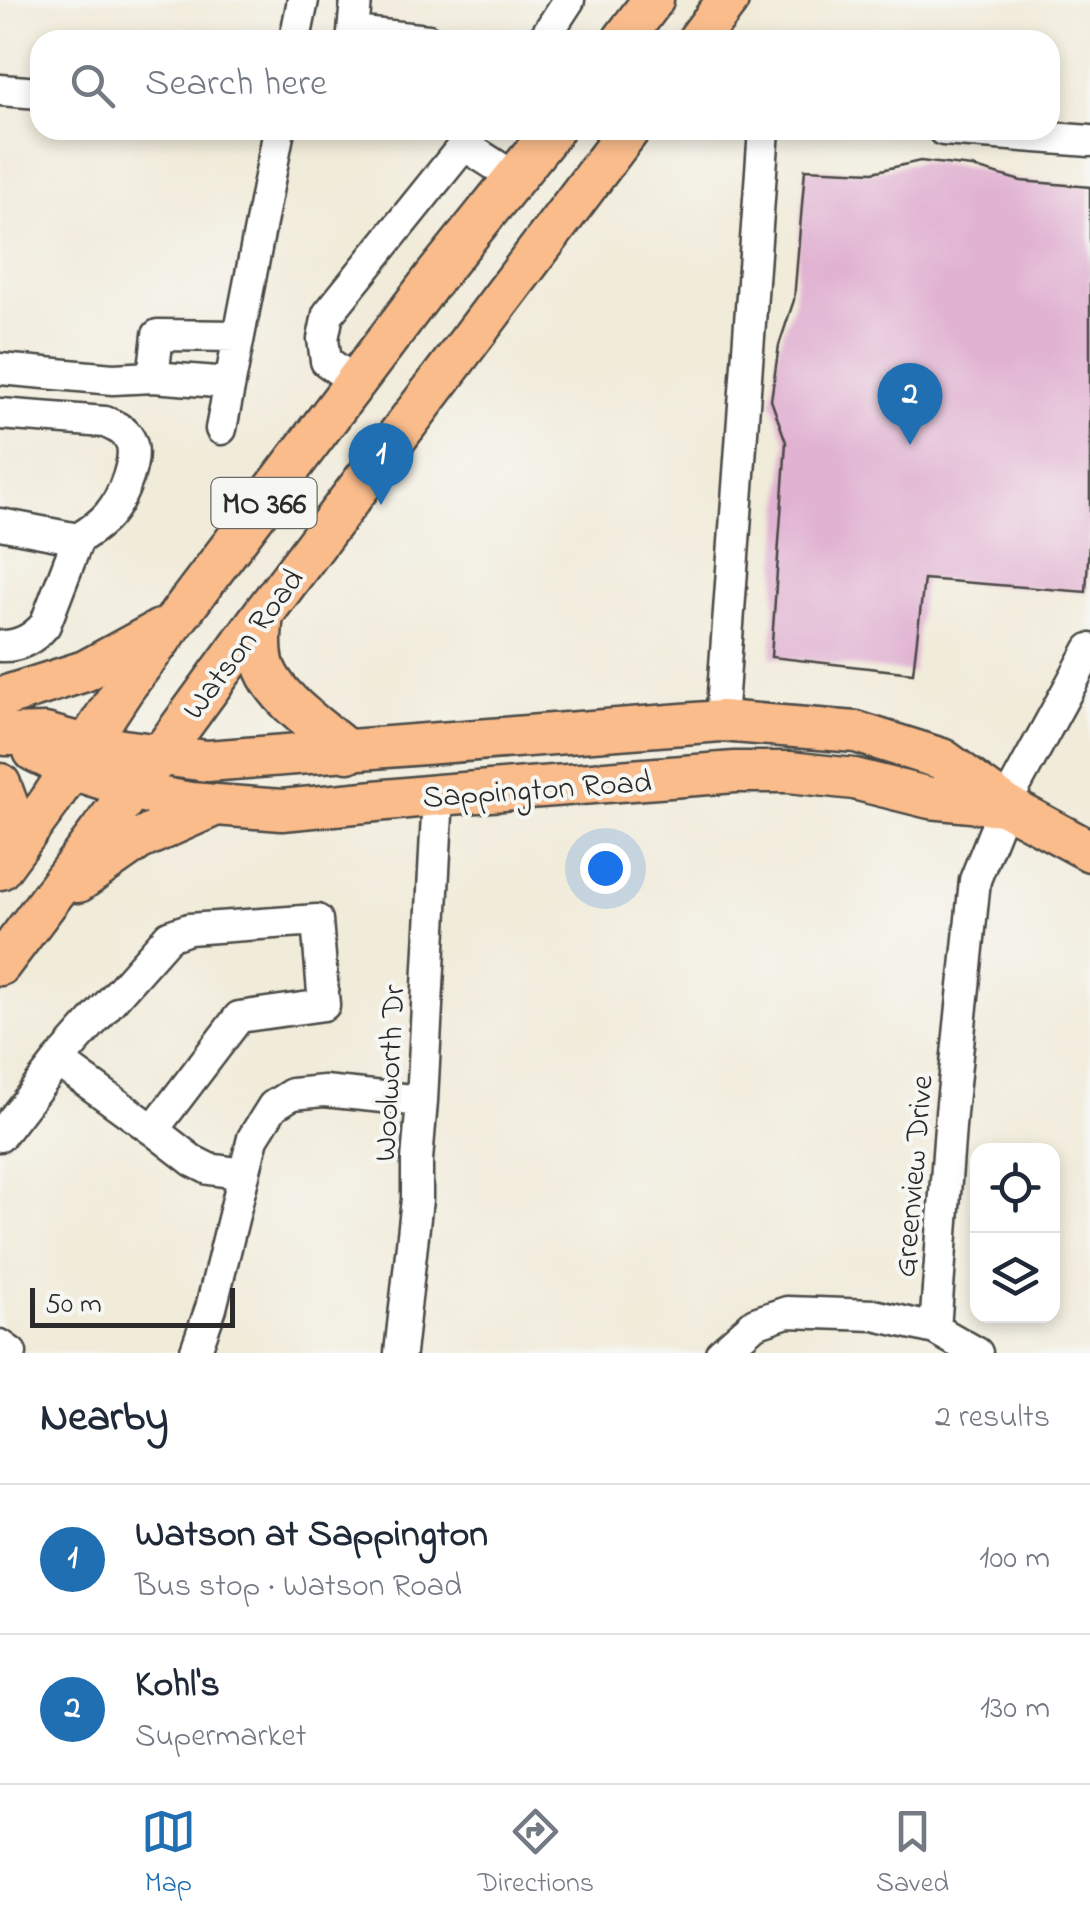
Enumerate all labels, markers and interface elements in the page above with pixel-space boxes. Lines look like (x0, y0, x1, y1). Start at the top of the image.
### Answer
search box (30, 30, 1060, 140)
text: Search here (145, 57, 327, 113)
icon: search (65, 58, 120, 113)
pin: 2 (878, 362, 942, 445)
pin: 1 (348, 422, 414, 505)
road number: MO 366 (212, 478, 316, 528)
street label: Watson Road (172, 559, 317, 731)
street label: Sappington Road (421, 760, 653, 823)
your location (580, 843, 631, 894)
street label: Woolworth Dr (363, 983, 420, 1163)
street label: Greenview Drive (883, 1073, 948, 1279)
map controls (970, 1143, 1060, 1323)
button: locate (970, 1143, 1060, 1233)
button: layers (970, 1233, 1060, 1323)
scale bar (30, 1283, 235, 1328)
text: 50 m (45, 1285, 102, 1326)
text: Nearby (40, 1388, 168, 1449)
text: 2 results (935, 1395, 1050, 1442)
text: Watson at Sappington (135, 1508, 488, 1564)
text: 1 (67, 1536, 78, 1583)
text: 100 m (979, 1536, 1050, 1583)
text: Bus stop · Watson Road (135, 1564, 462, 1611)
text: Kohl's (135, 1658, 220, 1714)
text: 2 (65, 1686, 80, 1733)
text: 130 m (980, 1686, 1050, 1733)
text: Supermarket (135, 1714, 307, 1761)
tab: Map (141, 1804, 196, 1905)
tab: Directions (478, 1804, 594, 1905)
tab: Saved (876, 1804, 949, 1905)

